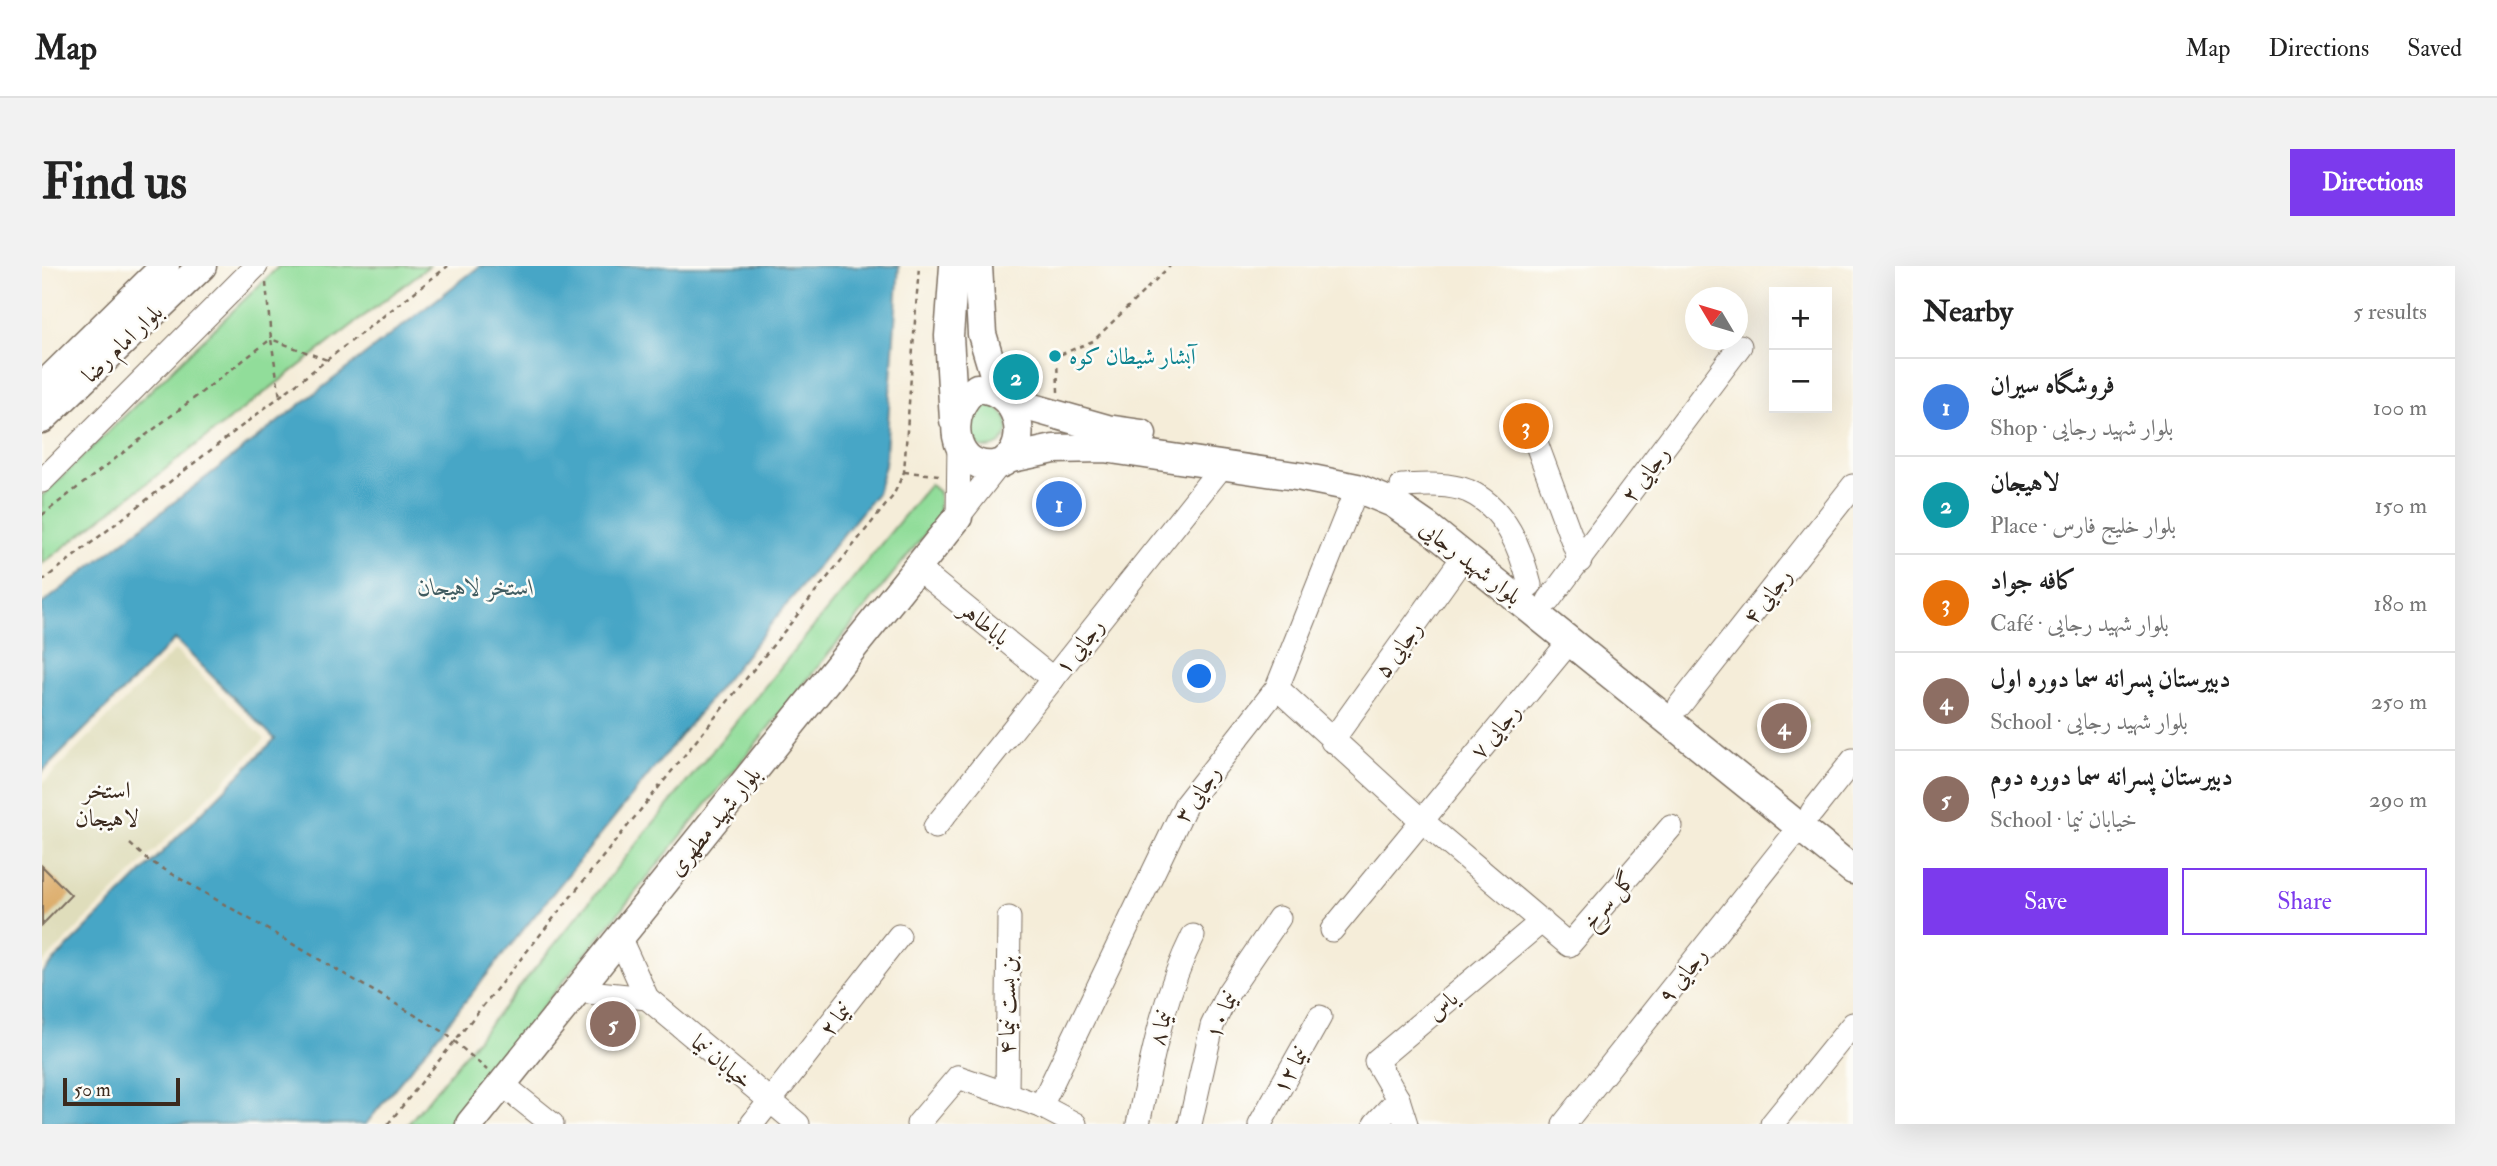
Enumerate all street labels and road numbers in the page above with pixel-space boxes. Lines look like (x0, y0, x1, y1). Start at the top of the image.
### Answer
street label: بلوار امام رضا (76, 298, 172, 393)
street label: رجایی ۲ (1615, 440, 1676, 508)
street label: بلوار شهید رجایی (1414, 514, 1528, 611)
street label: رجایی ۴ (1736, 562, 1798, 630)
street label: باباطاهر (952, 593, 1016, 652)
street label: رجایی ۱ (1048, 612, 1110, 680)
street label: رجایی ۵ (1368, 615, 1429, 684)
street label: رجایی ۷ (1464, 698, 1527, 765)
street label: رجایی ۳ (1168, 760, 1227, 829)
street label: بلوار شهید مطهری (661, 761, 767, 882)
street label: گل سرخ (1575, 865, 1646, 939)
street label: رجایی ۹ (1651, 941, 1713, 1009)
street label: بن بست نیما ۴ (992, 955, 1023, 1055)
street label: یاس (1421, 983, 1465, 1027)
street label: نیما ۱۰ (1199, 987, 1244, 1043)
street label: نیما ۲ (813, 996, 858, 1042)
street label: نیما ۸ (1142, 1007, 1179, 1049)
street label: خیابان نیما (685, 1028, 758, 1095)
street label: نیما ۱۲ (1266, 1042, 1315, 1099)

